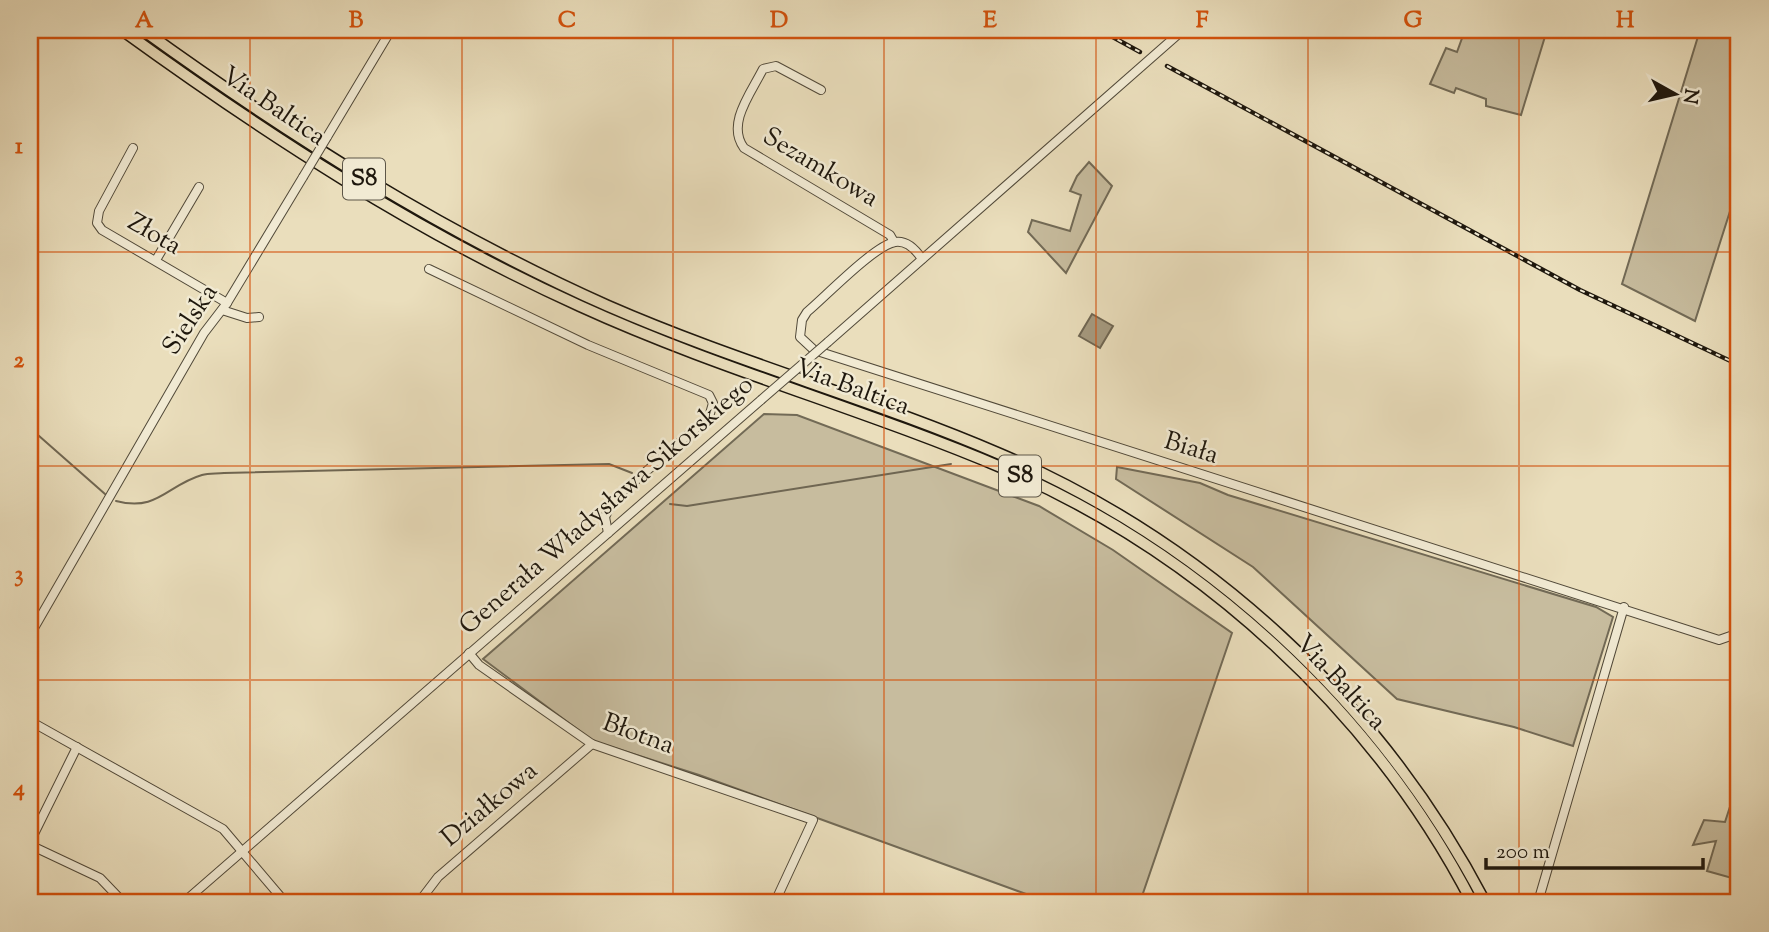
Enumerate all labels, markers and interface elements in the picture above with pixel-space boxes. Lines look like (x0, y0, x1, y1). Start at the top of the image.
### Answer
text: A (135, 5, 154, 38)
text: B (349, 5, 364, 38)
text: C (558, 5, 576, 38)
text: D (770, 5, 788, 38)
text: E (983, 5, 997, 38)
text: F (1196, 5, 1209, 38)
text: G (1404, 5, 1423, 38)
text: H (1616, 5, 1635, 38)
street label: Via Baltica (213, 58, 333, 156)
north arrow (1640, 60, 1710, 130)
text: N (1675, 87, 1704, 105)
street label: Sezamkowa (755, 119, 885, 217)
text: 1 (15, 131, 23, 164)
road number: S8 (343, 159, 385, 200)
street label: Złota (120, 205, 188, 265)
street label: Sielska (154, 277, 228, 363)
text: 2 (14, 345, 25, 378)
street label: Via Baltica (789, 350, 915, 426)
street label: Generała Władysława Sikorskiego (452, 368, 762, 644)
street label: Biała (1159, 423, 1223, 475)
road number: S8 (999, 456, 1041, 496)
text: 3 (14, 559, 24, 592)
street label: Via Baltica (1286, 627, 1394, 739)
street label: Błotna (597, 705, 679, 765)
street label: Działkowa (434, 754, 546, 856)
text: 4 (12, 773, 25, 806)
scale bar (1486, 827, 1702, 871)
text: 200 m (1496, 838, 1550, 868)

